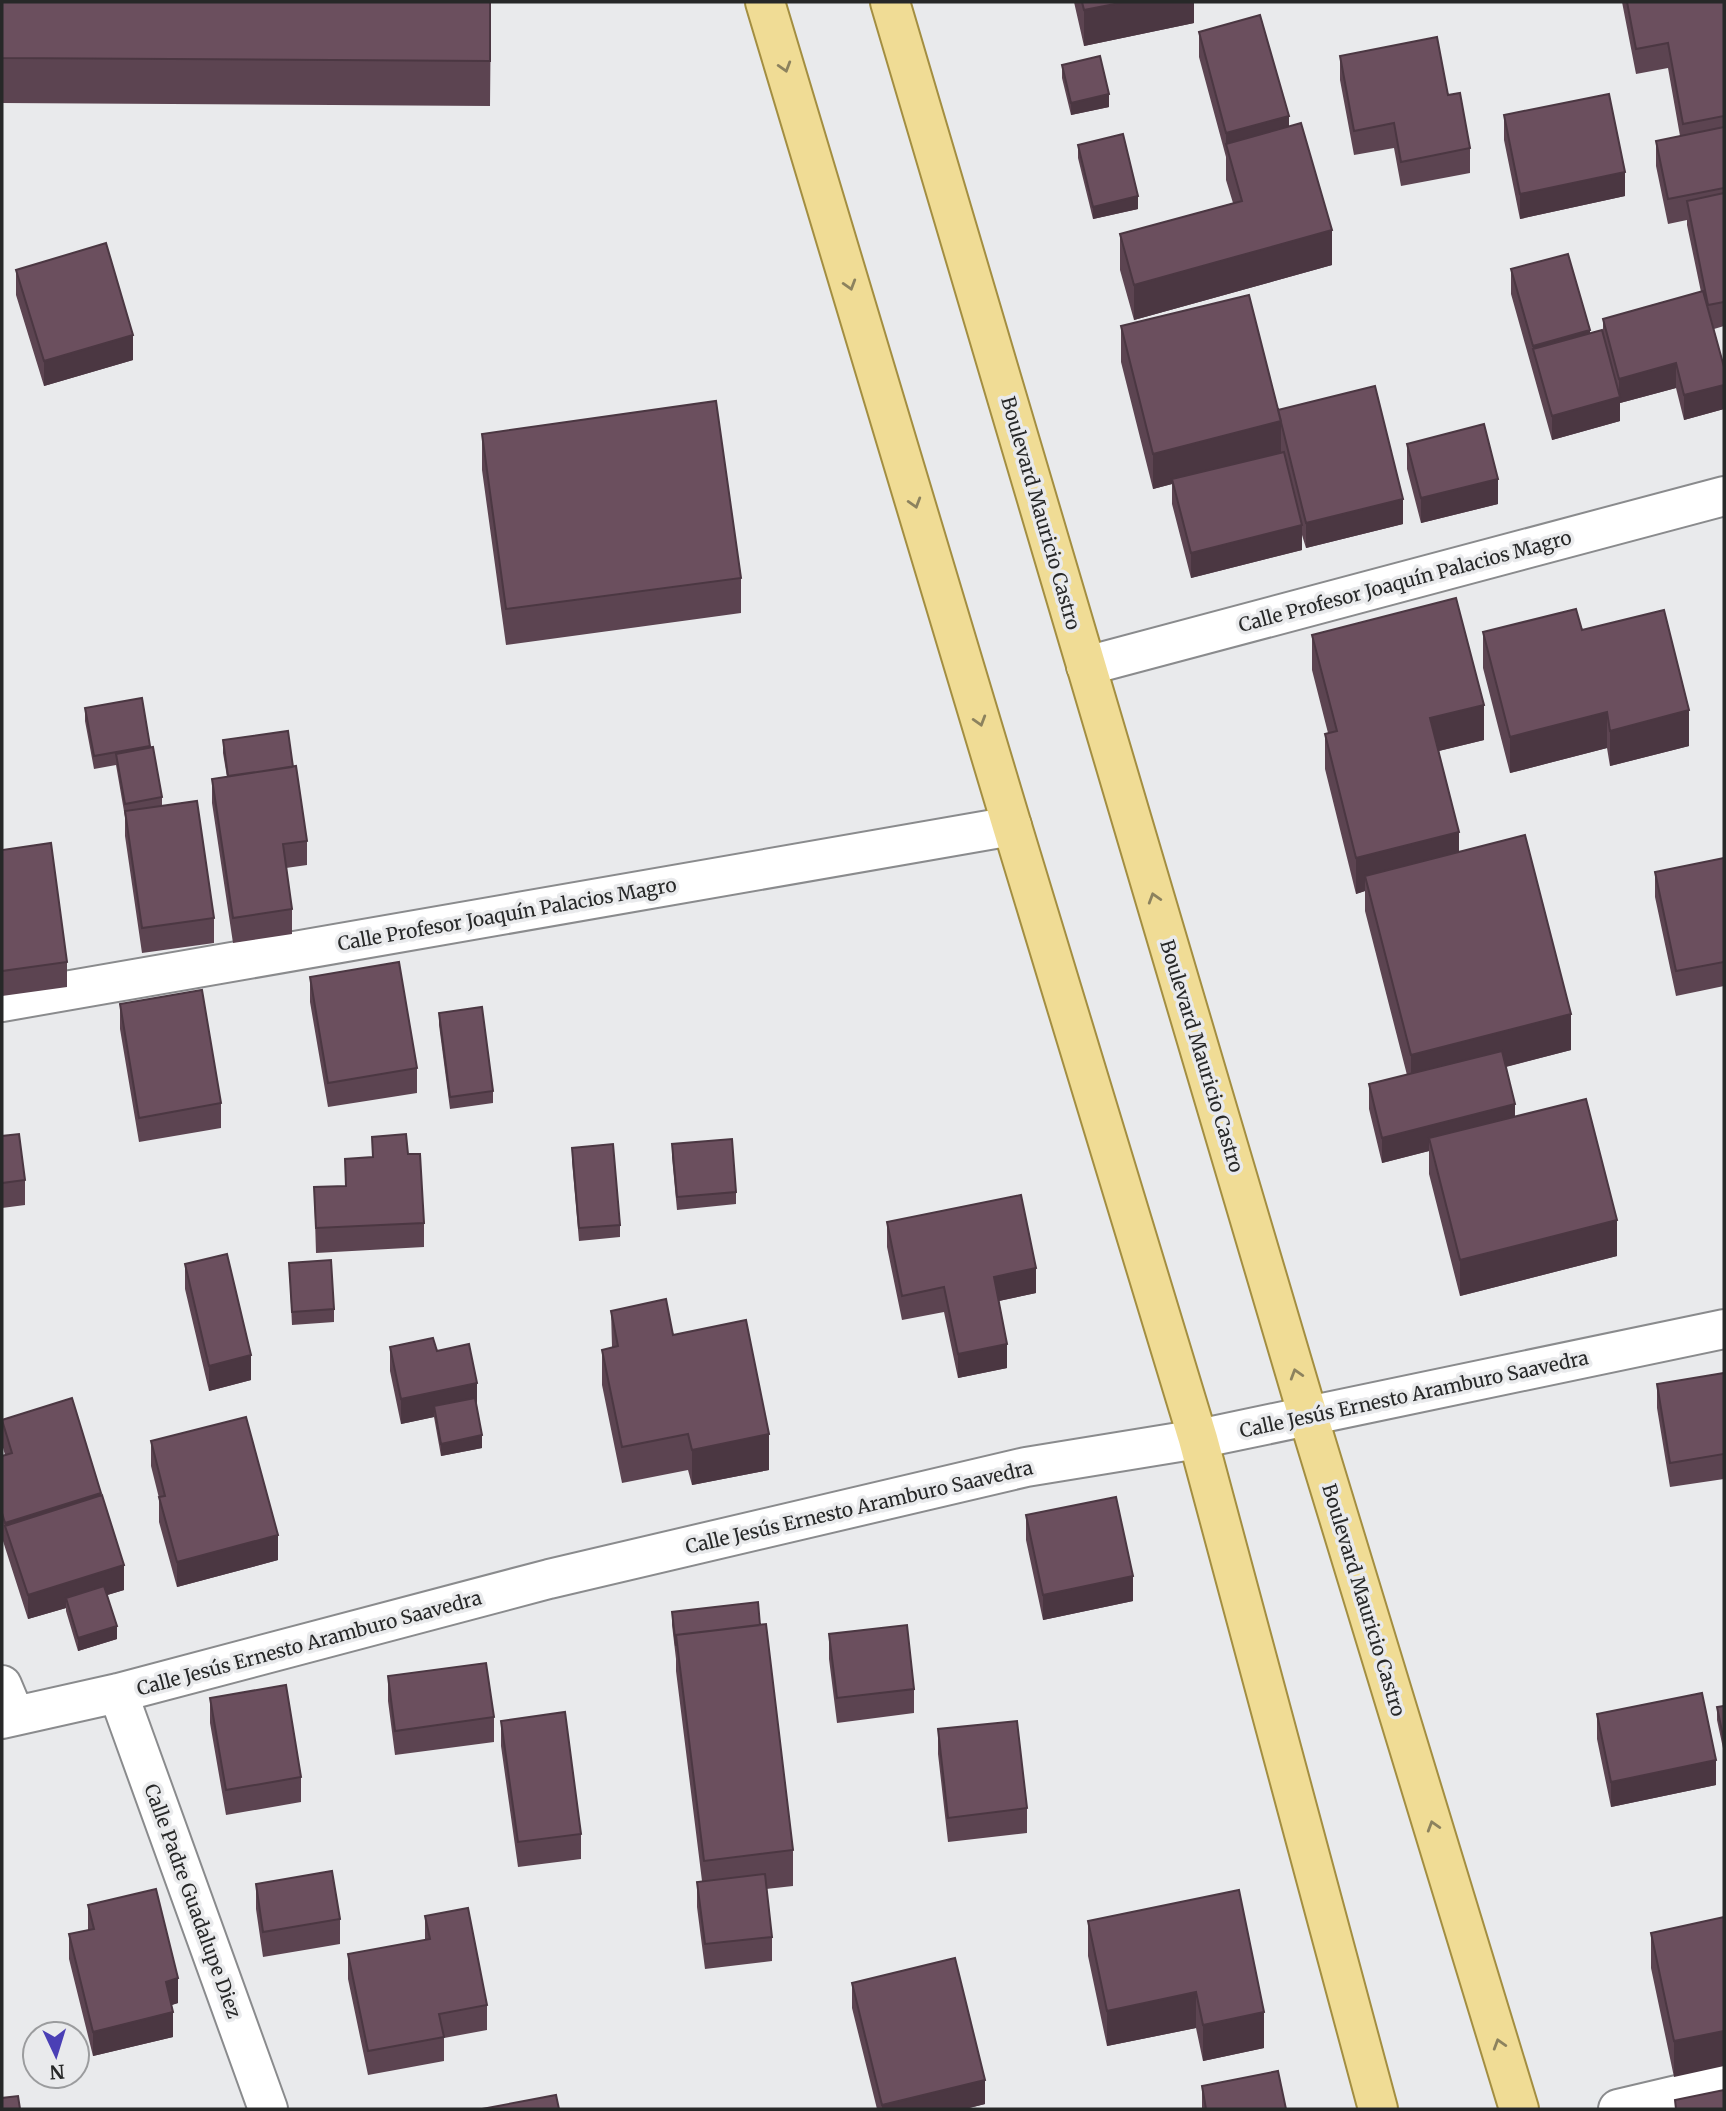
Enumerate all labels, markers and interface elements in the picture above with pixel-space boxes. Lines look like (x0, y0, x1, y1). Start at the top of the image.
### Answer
one-way arrow (776, 61, 791, 73)
one-way arrow (841, 279, 856, 291)
street label: Boulevard Mauricio Castro (996, 393, 1086, 633)
one-way arrow (907, 496, 921, 509)
street label: Calle Profesor Joaquín Palacios Magro (1236, 525, 1574, 637)
one-way arrow (972, 715, 987, 727)
street label: Calle Profesor Joaquín Palacios Magro (336, 872, 678, 956)
one-way arrow (1148, 892, 1163, 904)
street label: Boulevard Mauricio Castro (1155, 937, 1249, 1175)
street label: Calle Jesús Ernesto Aramburo Saavedra (1237, 1345, 1591, 1443)
one-way arrow (1289, 1368, 1304, 1380)
street label: Calle Jesús Ernesto Aramburo Saavedra (683, 1455, 1035, 1559)
street label: Boulevard Mauricio Castro (1317, 1481, 1411, 1719)
street label: Calle Jesús Ernesto Aramburo Saavedra (134, 1585, 484, 1701)
street label: Calle Padre Guadalupe Diez (139, 1780, 247, 2022)
one-way arrow (1426, 1821, 1441, 1833)
north arrow (21, 2020, 91, 2090)
one-way arrow (1492, 2038, 1507, 2050)
text: N (49, 2059, 66, 2084)

